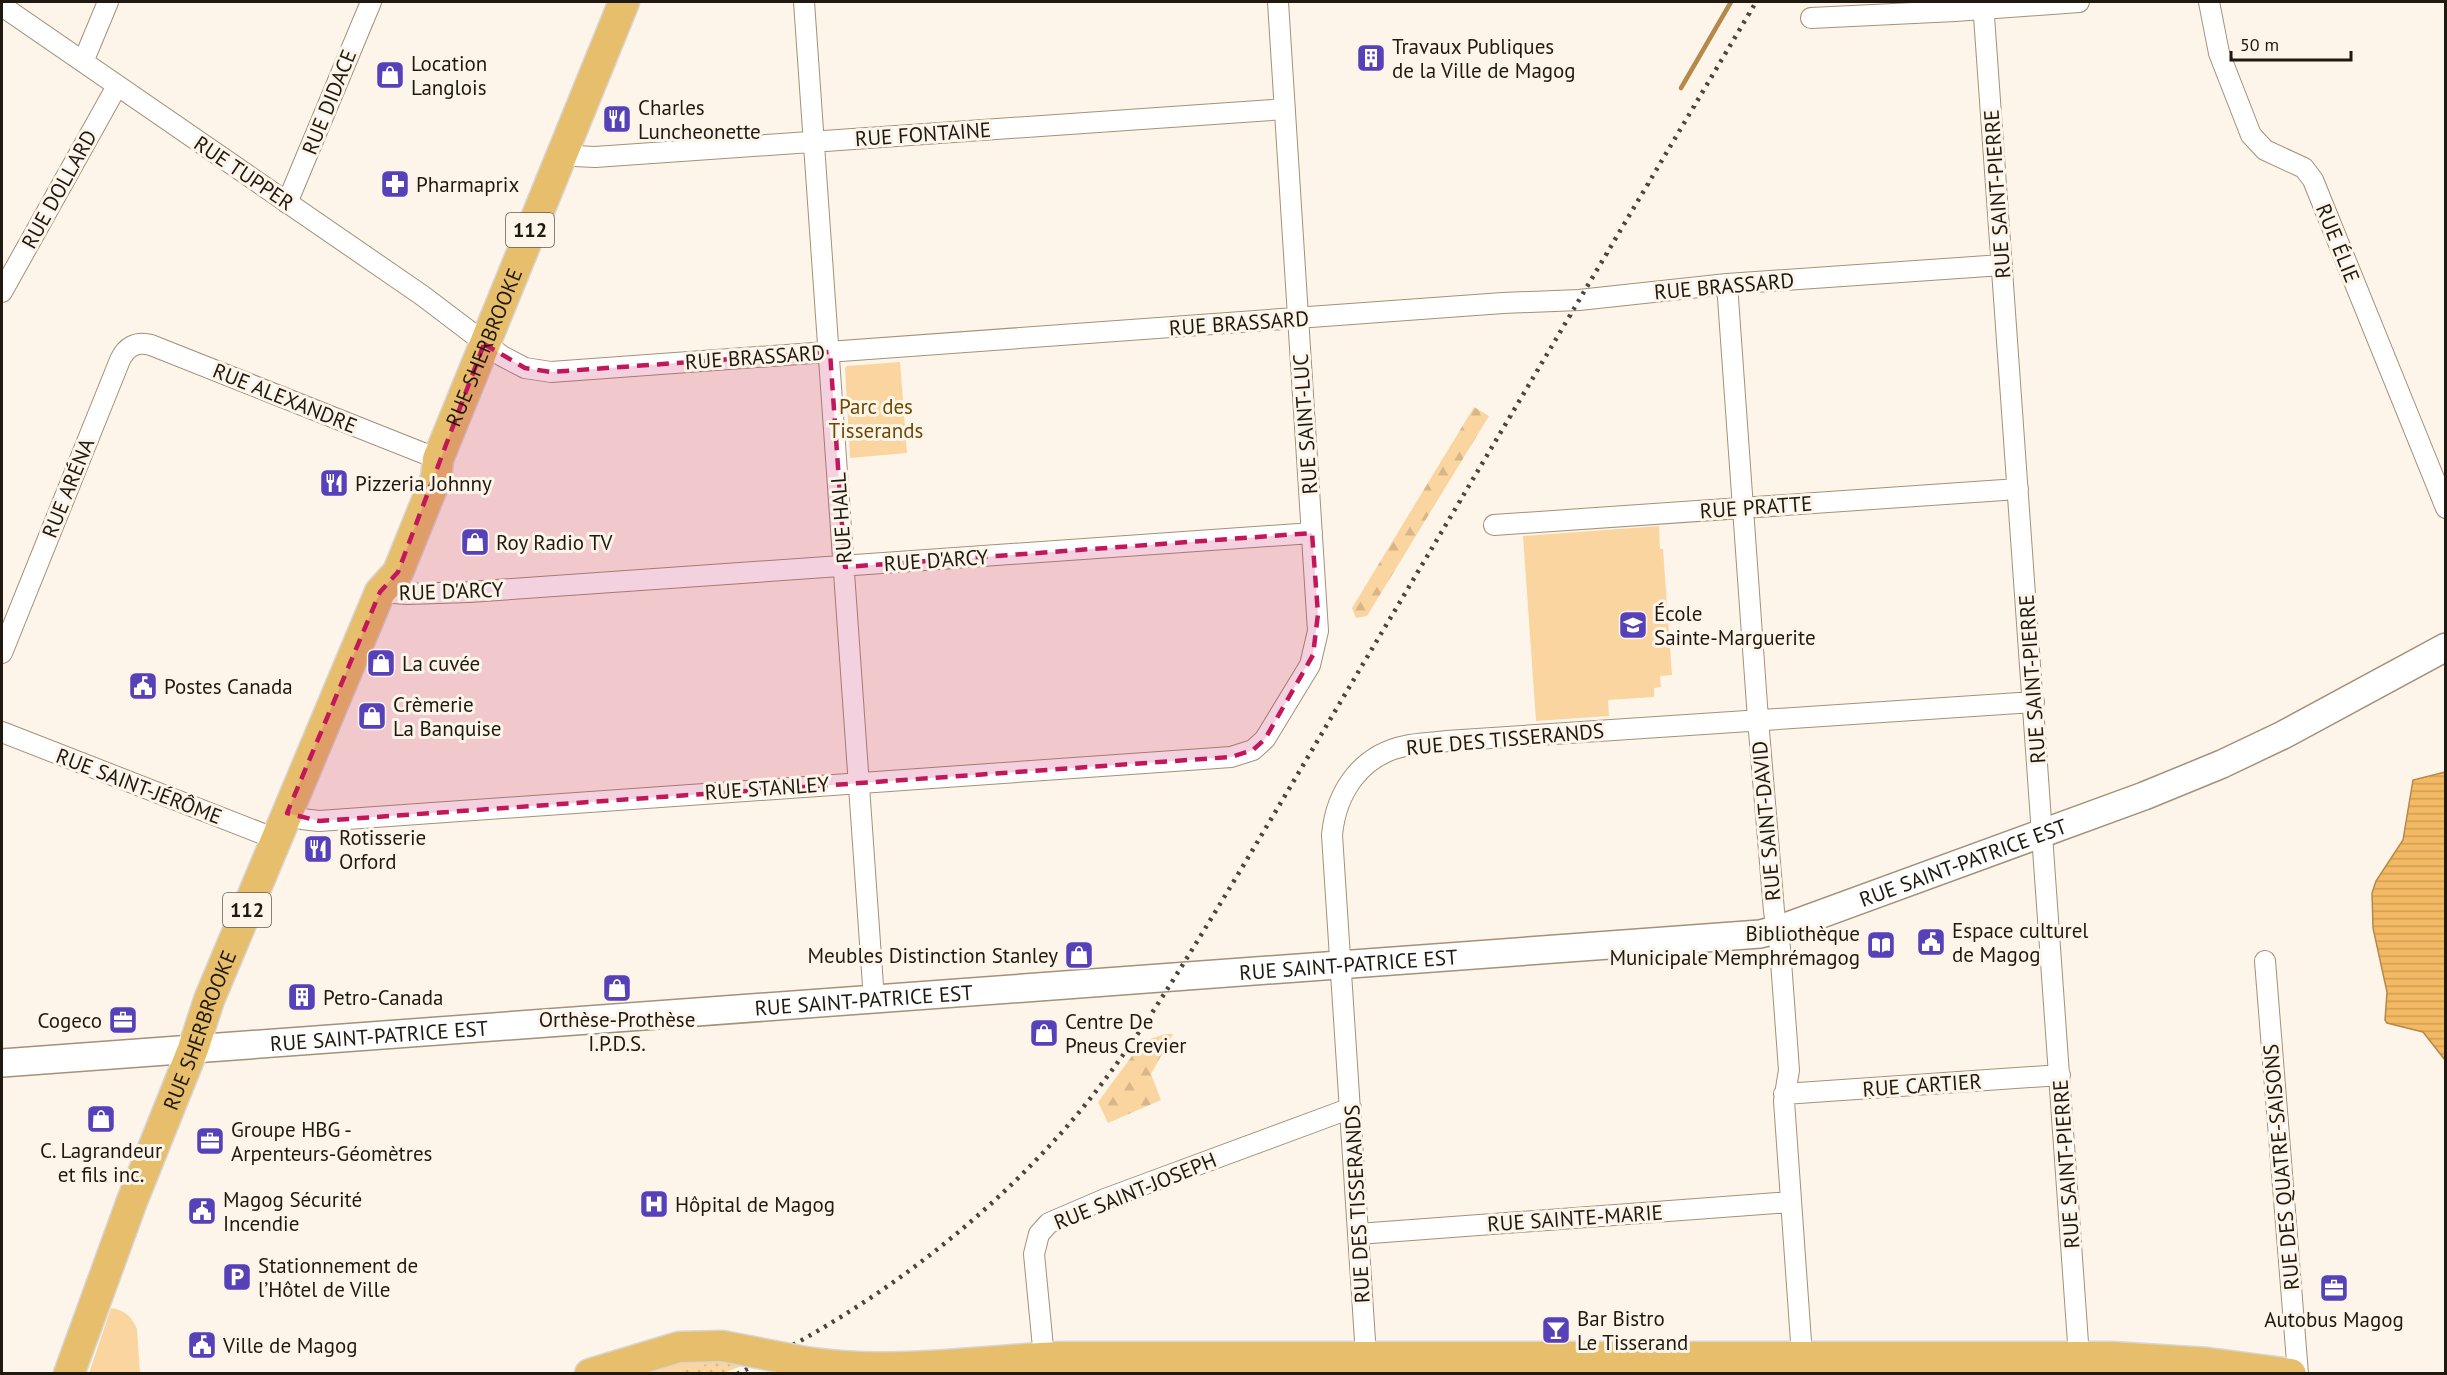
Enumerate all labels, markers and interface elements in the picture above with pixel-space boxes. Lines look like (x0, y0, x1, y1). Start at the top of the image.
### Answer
scale bar (2231, 24, 2351, 62)
place label: Travaux Publiques de la Ville de Magog (1392, 33, 1576, 84)
text: 50 m (2240, 33, 2279, 56)
building icon: Travaux Publiques de la Ville de Magog (1355, 42, 1387, 74)
street label: RUE DIDACE (296, 45, 362, 159)
place label: Location Langlois (411, 50, 487, 101)
shop icon: Location Langlois (374, 59, 406, 91)
place label: Charles Luncheonette (638, 94, 761, 145)
restaurant icon: Charles Luncheonette (601, 103, 633, 135)
street label: RUE SAINT-PIERRE (1978, 108, 2016, 280)
street label: RUE FONTAINE (854, 116, 992, 152)
street label: RUE DOLLARD (15, 125, 103, 253)
street label: RUE TUPPER (189, 130, 299, 216)
pharmacy icon: Pharmaprix (379, 168, 411, 200)
place label: Pharmaprix (416, 171, 519, 198)
street label: RUE ÉLIE (2310, 200, 2366, 286)
road number: 112 (506, 213, 554, 247)
street label: RUE SHERBROOKE (439, 264, 528, 430)
street label: RUE BRASSARD (1653, 266, 1795, 306)
street label: RUE BRASSARD (1168, 305, 1310, 341)
street label: RUE BRASSARD (684, 339, 826, 375)
street label: RUE SAINT-LUC (1287, 353, 1323, 495)
street label: RUE ALEXANDRE (209, 357, 361, 439)
park label: Parc des Tisserands (829, 393, 923, 444)
street label: RUE ARÉNA (36, 434, 100, 542)
restaurant icon: Pizzeria Johnny (318, 467, 350, 499)
place label: Pizzeria Johnny (355, 470, 492, 497)
street label: RUE HALL (824, 471, 858, 564)
street label: RUE PRATTE (1699, 490, 1813, 524)
shop icon: Roy Radio TV (459, 526, 491, 558)
place label: Roy Radio TV (496, 529, 613, 556)
street label: RUE D'ARCY (883, 543, 989, 577)
street label: RUE D'ARCY (398, 576, 504, 606)
street label: RUE SAINT-PIERRE (2013, 593, 2051, 765)
place label: École Sainte-Marguerite (1654, 600, 1816, 651)
school or university icon: École Sainte-Marguerite (1617, 609, 1649, 641)
shop icon: La cuvée (365, 647, 397, 679)
place label: La cuvée (402, 650, 480, 677)
public building icon: Postes Canada (127, 670, 159, 702)
place label: Postes Canada (164, 673, 293, 700)
place label: Crèmerie La Banquise (393, 691, 501, 742)
shop icon: Crèmerie La Banquise (356, 700, 388, 732)
street label: RUE DES TISSERANDS (1405, 717, 1605, 761)
street label: RUE SAINT-DAVID (1746, 740, 1786, 902)
street label: RUE SAINT-JÉRÔME (52, 742, 226, 830)
street label: RUE STANLEY (704, 770, 830, 806)
street label: RUE SAINT-PATRICE EST (1855, 812, 2071, 912)
place label: Rotisserie Orford (339, 824, 426, 875)
restaurant icon: Rotisserie Orford (302, 833, 334, 865)
road number: 112 (223, 893, 271, 927)
place label: Espace culturel de Magog (1952, 917, 2088, 968)
place label: Bibliothèque Municipale Memphrémagog (1609, 920, 1860, 971)
public building icon: Espace culturel de Magog (1915, 926, 1947, 958)
library icon: Bibliothèque Municipale Memphrémagog (1865, 929, 1897, 961)
shop icon: Meubles Distinction Stanley (1063, 939, 1095, 971)
place label: Meubles Distinction Stanley (808, 942, 1058, 969)
street label: RUE SAINT-PATRICE EST (1238, 943, 1459, 986)
street label: RUE SHERBROOKE (157, 946, 242, 1114)
shop icon: Orthèse-Prothèse I.P.D.S. (601, 972, 633, 1004)
street label: RUE SAINT-PATRICE EST (754, 978, 974, 1021)
building icon: Petro-Canada (286, 981, 318, 1013)
place label: Petro-Canada (323, 984, 443, 1011)
office icon: Cogeco (107, 1004, 139, 1036)
place label: Orthèse-Prothèse I.P.D.S. (539, 1006, 695, 1057)
place label: Cogeco (38, 1007, 102, 1034)
place label: Centre De Pneus Crevier (1065, 1008, 1186, 1059)
street label: RUE SAINT-PATRICE EST (269, 1014, 489, 1057)
shop icon: Centre De Pneus Crevier (1028, 1017, 1060, 1049)
street label: RUE DES QUATRE-SAISONS (2257, 1043, 2305, 1291)
street label: RUE CARTIER (1861, 1067, 1983, 1103)
street label: RUE SAINT-PIERRE (2047, 1078, 2085, 1250)
shop icon: C. Lagrandeur et fils inc. (85, 1103, 117, 1135)
street label: RUE DES TISSERANDS (1338, 1104, 1376, 1304)
place label: Groupe HBG - Arpenteurs-Géomètres (231, 1116, 432, 1167)
office icon: Groupe HBG - Arpenteurs-Géomètres (194, 1125, 226, 1157)
place label: C. Lagrandeur et fils inc. (40, 1137, 162, 1188)
street label: RUE SAINT-JOSEPH (1050, 1146, 1220, 1236)
place label: Magog Sécurité Incendie (223, 1186, 362, 1237)
hospital icon: Hôpital de Magog (638, 1188, 670, 1220)
place label: Hôpital de Magog (675, 1191, 835, 1218)
public building icon: Magog Sécurité Incendie (186, 1195, 218, 1227)
street label: RUE SAINTE-MARIE (1486, 1198, 1664, 1238)
place label: Stationnement de l’Hôtel de Ville (258, 1252, 418, 1303)
parking icon: Stationnement de l’Hôtel de Ville (221, 1261, 253, 1293)
office icon: Autobus Magog (2318, 1272, 2350, 1304)
place label: Bar Bistro Le Tisserand (1577, 1305, 1688, 1356)
place label: Autobus Magog (2264, 1306, 2404, 1333)
bar icon: Bar Bistro Le Tisserand (1540, 1314, 1572, 1346)
public building icon: Ville de Magog (186, 1329, 218, 1361)
place label: Ville de Magog (222, 1332, 358, 1359)

